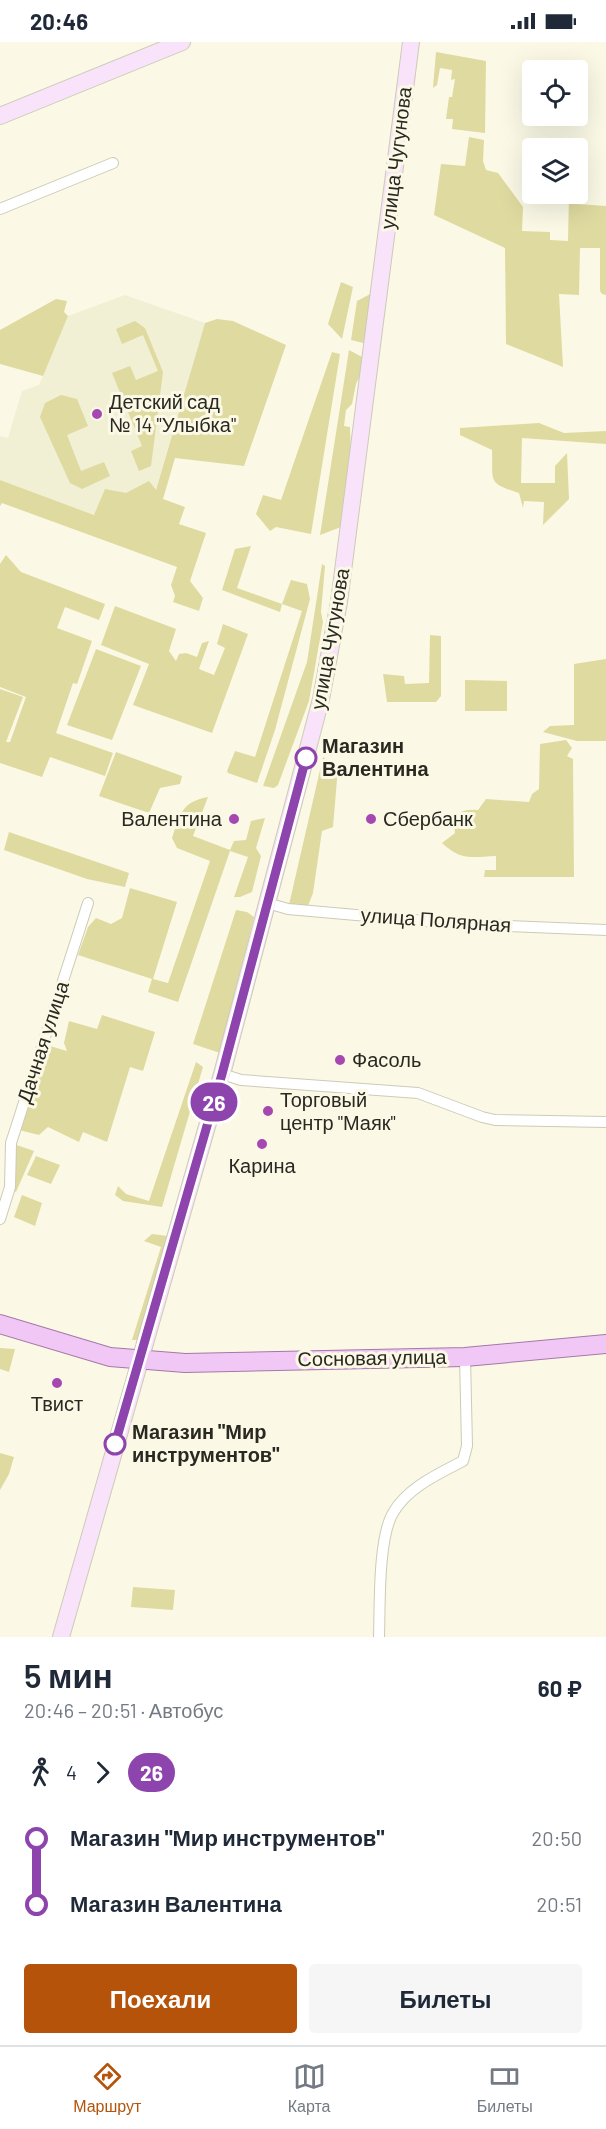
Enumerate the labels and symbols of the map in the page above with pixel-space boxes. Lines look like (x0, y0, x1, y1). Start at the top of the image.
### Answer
street label: улица Чугунова (374, 84, 416, 230)
place label: Детский сад № 14 "Улыбка" (109, 389, 236, 436)
marker: Детский сад № 14 "Улыбка" (90, 407, 104, 421)
street label: улица Чугунова (305, 565, 353, 711)
place label: Магазин Валентина (322, 733, 429, 780)
marker: Магазин Валентина (295, 747, 317, 769)
place label: Валентина (121, 806, 223, 830)
place label: Сбербанк (383, 806, 473, 830)
marker: Валентина (227, 812, 241, 826)
marker: Сбербанк (364, 812, 378, 826)
street label: улица Полярная (360, 902, 512, 936)
street label: Дачная улица (11, 977, 73, 1106)
place label: Фасоль (352, 1047, 421, 1071)
marker: Фасоль (333, 1053, 347, 1067)
line badge: 26 (187, 1082, 241, 1122)
place label: Торговый центр "Маяк" (280, 1087, 396, 1134)
marker: Торговый центр "Маяк" (261, 1104, 275, 1118)
marker: Карина (255, 1137, 269, 1151)
place label: Карина (228, 1153, 296, 1177)
street label: Сосновая улица (297, 1344, 448, 1370)
marker: Твист (50, 1376, 64, 1390)
place label: Твист (31, 1391, 83, 1415)
place label: Магазин "Мир инструментов" (132, 1419, 279, 1466)
marker: Магазин "Мир инструментов" (104, 1433, 126, 1455)

